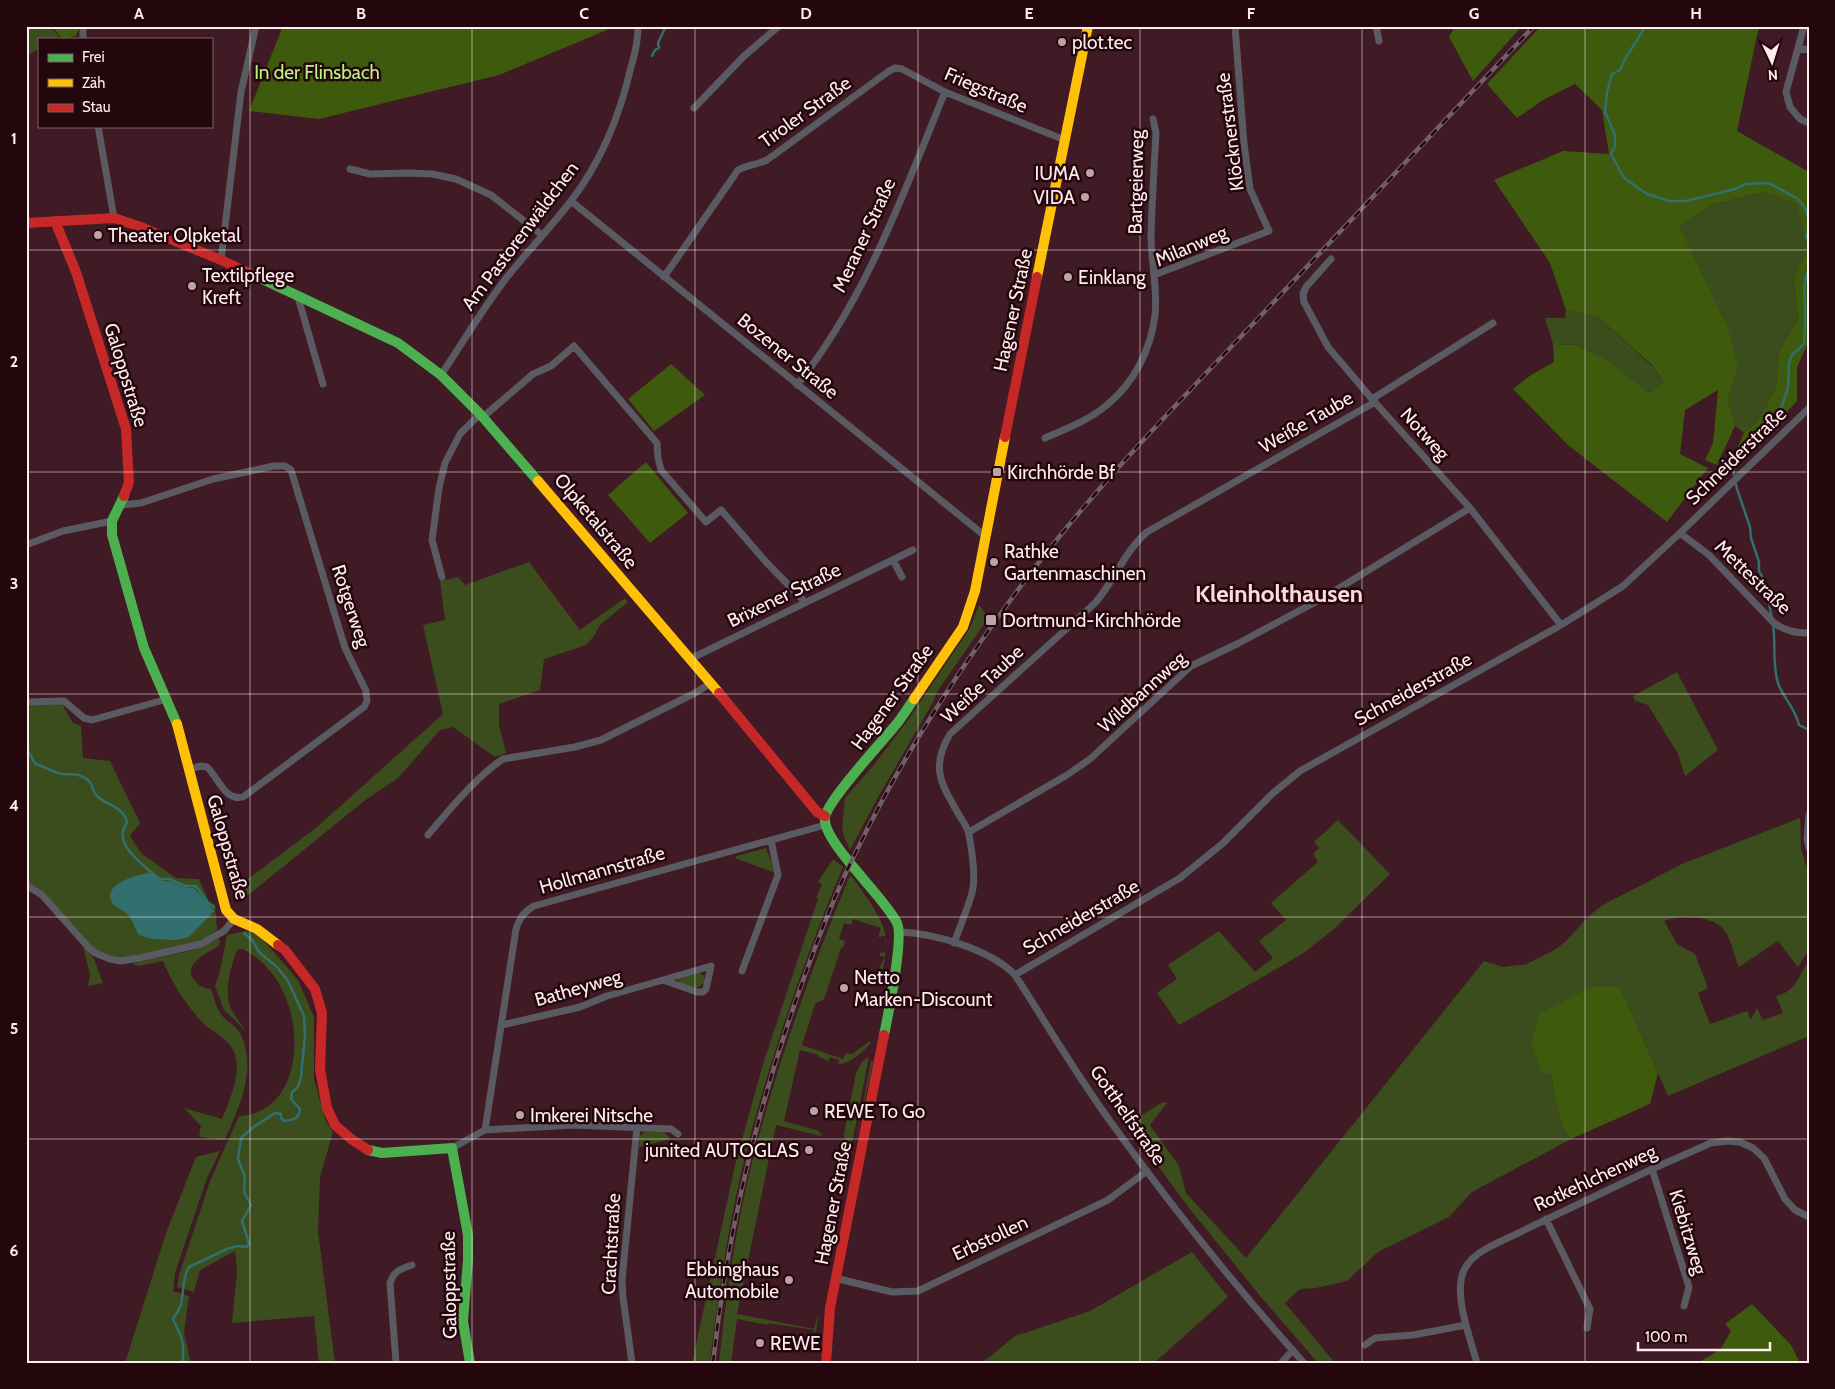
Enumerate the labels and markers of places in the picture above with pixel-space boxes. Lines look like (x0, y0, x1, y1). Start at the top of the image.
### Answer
place label: plot.tec (1072, 31, 1132, 54)
marker: plot.tec (1056, 36, 1068, 48)
place label: IUMA (1034, 162, 1080, 185)
marker: IUMA (1084, 167, 1096, 179)
place label: VIDA (1033, 186, 1075, 209)
marker: VIDA (1079, 191, 1091, 203)
place label: Theater Olpketal (108, 224, 241, 247)
marker: Theater Olpketal (92, 229, 104, 241)
place label: Textilpflege Kreft (202, 264, 295, 309)
place label: Einklang (1078, 266, 1146, 289)
marker: Einklang (1062, 271, 1074, 283)
marker: Textilpflege Kreft (186, 280, 198, 292)
place label: Kirchhörde Bf (1007, 461, 1116, 484)
marker: Kirchhörde Bf (991, 466, 1003, 478)
place label: Rathke Gartenmaschinen (1004, 540, 1146, 585)
marker: Rathke Gartenmaschinen (988, 556, 1000, 568)
place label: Dortmund-Kirchhörde (1002, 609, 1181, 632)
marker: Dortmund-Kirchhörde (984, 613, 998, 627)
place label: Netto Marken-Discount (854, 966, 993, 1011)
marker: Netto Marken-Discount (838, 982, 850, 994)
place label: REWE To Go (824, 1100, 925, 1123)
place label: Imkerei Nitsche (530, 1104, 653, 1127)
marker: REWE To Go (808, 1105, 820, 1117)
marker: Imkerei Nitsche (514, 1109, 526, 1121)
place label: junited AUTOGLAS (644, 1139, 799, 1162)
marker: junited AUTOGLAS (803, 1144, 815, 1156)
place label: Ebbinghaus Automobile (685, 1258, 779, 1303)
marker: Ebbinghaus Automobile (783, 1274, 795, 1286)
place label: REWE (770, 1332, 820, 1355)
marker: REWE (754, 1337, 766, 1349)

